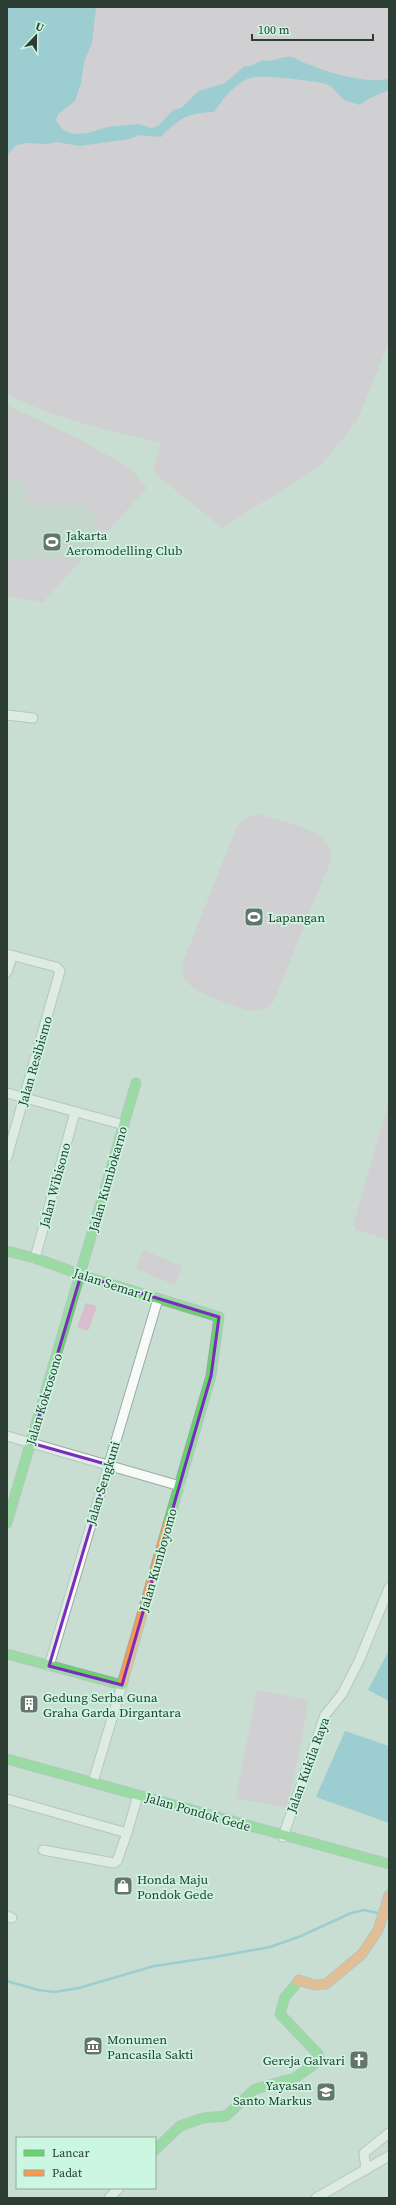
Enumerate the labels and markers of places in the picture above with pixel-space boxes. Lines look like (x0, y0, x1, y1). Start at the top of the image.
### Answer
place label: Jakarta Aeromodelling Club (65, 527, 183, 559)
sports icon: Jakarta Aeromodelling Club (41, 531, 63, 553)
sports icon: Lapangan (243, 906, 265, 928)
place label: Lapangan (268, 909, 325, 926)
place label: Gedung Serba Guna Graha Garda Dirgantara (43, 1689, 181, 1721)
building icon: Gedung Serba Guna Graha Garda Dirgantara (18, 1693, 40, 1715)
place label: Honda Maju Pondok Gede (137, 1871, 214, 1903)
shop icon: Honda Maju Pondok Gede (112, 1875, 134, 1897)
place label: Monumen Pancasila Sakti (107, 2031, 194, 2063)
museum icon: Monumen Pancasila Sakti (82, 2035, 104, 2057)
church icon: Gereja Galvari (348, 2049, 370, 2071)
place label: Gereja Galvari (263, 2052, 345, 2069)
place label: Yayasan Santo Markus (233, 2077, 312, 2109)
school or university icon: Yayasan Santo Markus (315, 2081, 337, 2103)

